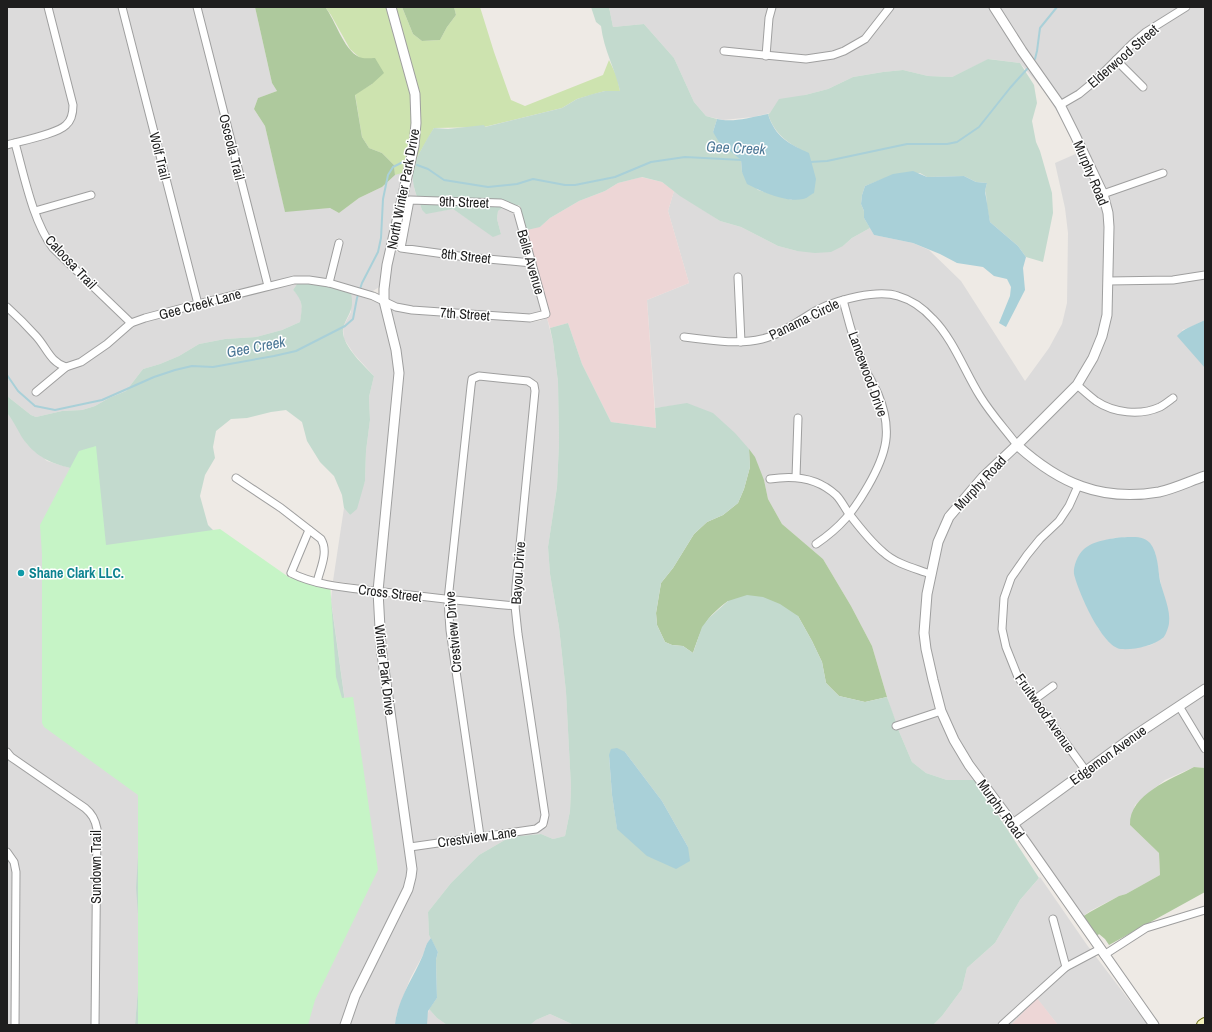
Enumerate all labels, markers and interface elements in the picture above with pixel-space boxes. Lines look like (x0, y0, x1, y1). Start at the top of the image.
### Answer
street label: Elderwood Street (1084, 20, 1162, 92)
street label: Osceola Trail (215, 112, 249, 182)
street label: North Winter Park Drive (382, 127, 424, 251)
street label: Wolf Trail (145, 130, 175, 182)
water label: Gee Creek (706, 135, 767, 160)
street label: Murphy Road (1069, 138, 1113, 208)
street label: 9th Street (439, 192, 489, 212)
street label: Belle Avenue (513, 227, 549, 297)
street label: Caloosa Trail (41, 231, 101, 293)
street label: 8th Street (440, 244, 492, 268)
street label: Gee Creek Lane (157, 284, 243, 324)
street label: Panama Circle (766, 294, 842, 344)
street label: 7th Street (440, 303, 490, 325)
street label: Lancewood Drive (844, 329, 892, 419)
water label: Gee Creek (225, 330, 288, 362)
street label: Murphy Road (950, 452, 1010, 514)
street label: Bayou Drive (507, 541, 529, 605)
place label: Shane Clark LLC. (29, 564, 124, 582)
marker: Shane Clark LLC. (16, 568, 26, 578)
street label: Cross Street (357, 580, 423, 606)
street label: Crestview Drive (440, 591, 466, 673)
street label: Winter Park Drive (371, 624, 399, 716)
street label: Fruitwood Avenue (1011, 670, 1079, 756)
street label: Edgemon Avenue (1066, 721, 1150, 789)
street label: Murphy Road (973, 776, 1029, 842)
street label: Crestview Lane (436, 823, 518, 851)
street label: Sundown Trail (87, 830, 105, 904)

